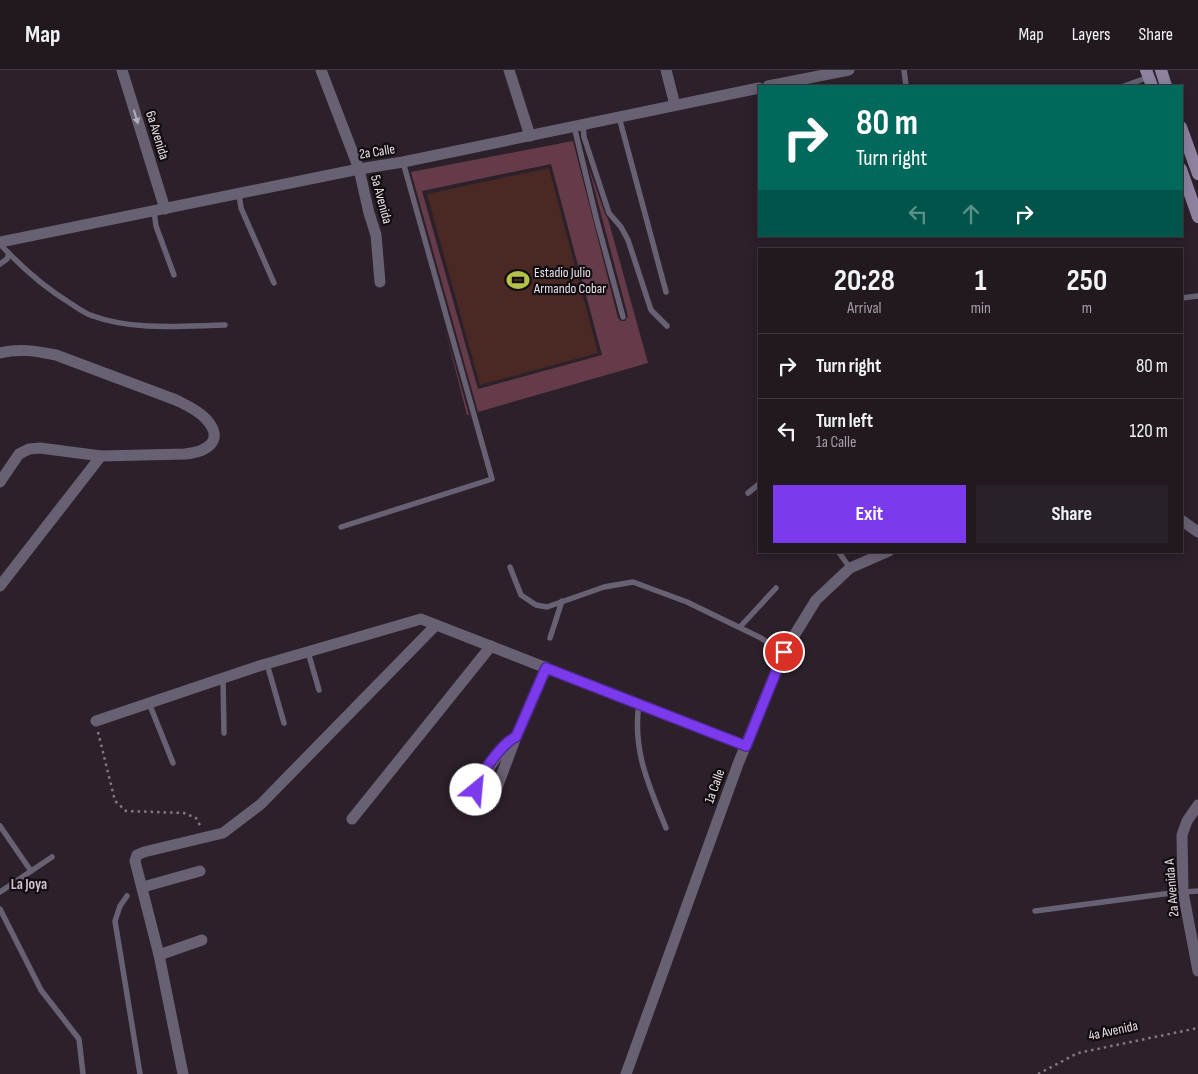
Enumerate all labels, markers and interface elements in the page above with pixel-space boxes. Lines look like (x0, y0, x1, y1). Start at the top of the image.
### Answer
text: Map (25, 20, 60, 49)
text: Map (1019, 24, 1044, 45)
text: Layers (1072, 24, 1111, 45)
text: Share (1139, 24, 1173, 45)
text: 80 m (856, 102, 918, 145)
icon: right (773, 105, 838, 170)
one-way arrow (133, 109, 141, 124)
street label: 6a Avenida (142, 109, 173, 162)
street label: 2a Calle (358, 140, 396, 163)
text: Turn right (856, 145, 927, 172)
street label: 5a Avenida (367, 173, 396, 225)
icon: left (904, 200, 932, 228)
icon: ahead (957, 200, 985, 228)
icon: right (1010, 200, 1038, 228)
text: 20:28 (834, 263, 895, 299)
text: 1 (975, 263, 987, 299)
text: 250 (1067, 263, 1107, 299)
place label: Estadio Julio Armando Cobar (533, 264, 606, 297)
sports icon: Estadio Julio Armando Cobar (505, 267, 531, 293)
text: Arrival (847, 299, 882, 318)
text: min (971, 299, 991, 318)
text: m (1082, 299, 1092, 318)
icon: right (773, 352, 801, 380)
text: Turn right (816, 355, 881, 378)
text: 80 m (1136, 355, 1168, 378)
text: Turn left (816, 410, 873, 433)
icon: left (773, 417, 801, 445)
text: 120 m (1130, 420, 1168, 443)
text: 1a Calle (816, 433, 856, 452)
button: Exit (773, 485, 966, 543)
button: Share (976, 485, 1168, 543)
pin (763, 631, 805, 673)
icon: arrive (770, 638, 798, 666)
position arrow (449, 763, 501, 815)
street label: 1a Calle (700, 767, 729, 806)
street label: 2a Avenida A (1160, 857, 1183, 918)
district label: La Joya (11, 875, 47, 894)
street label: 4a Avenida (1087, 1017, 1139, 1044)

